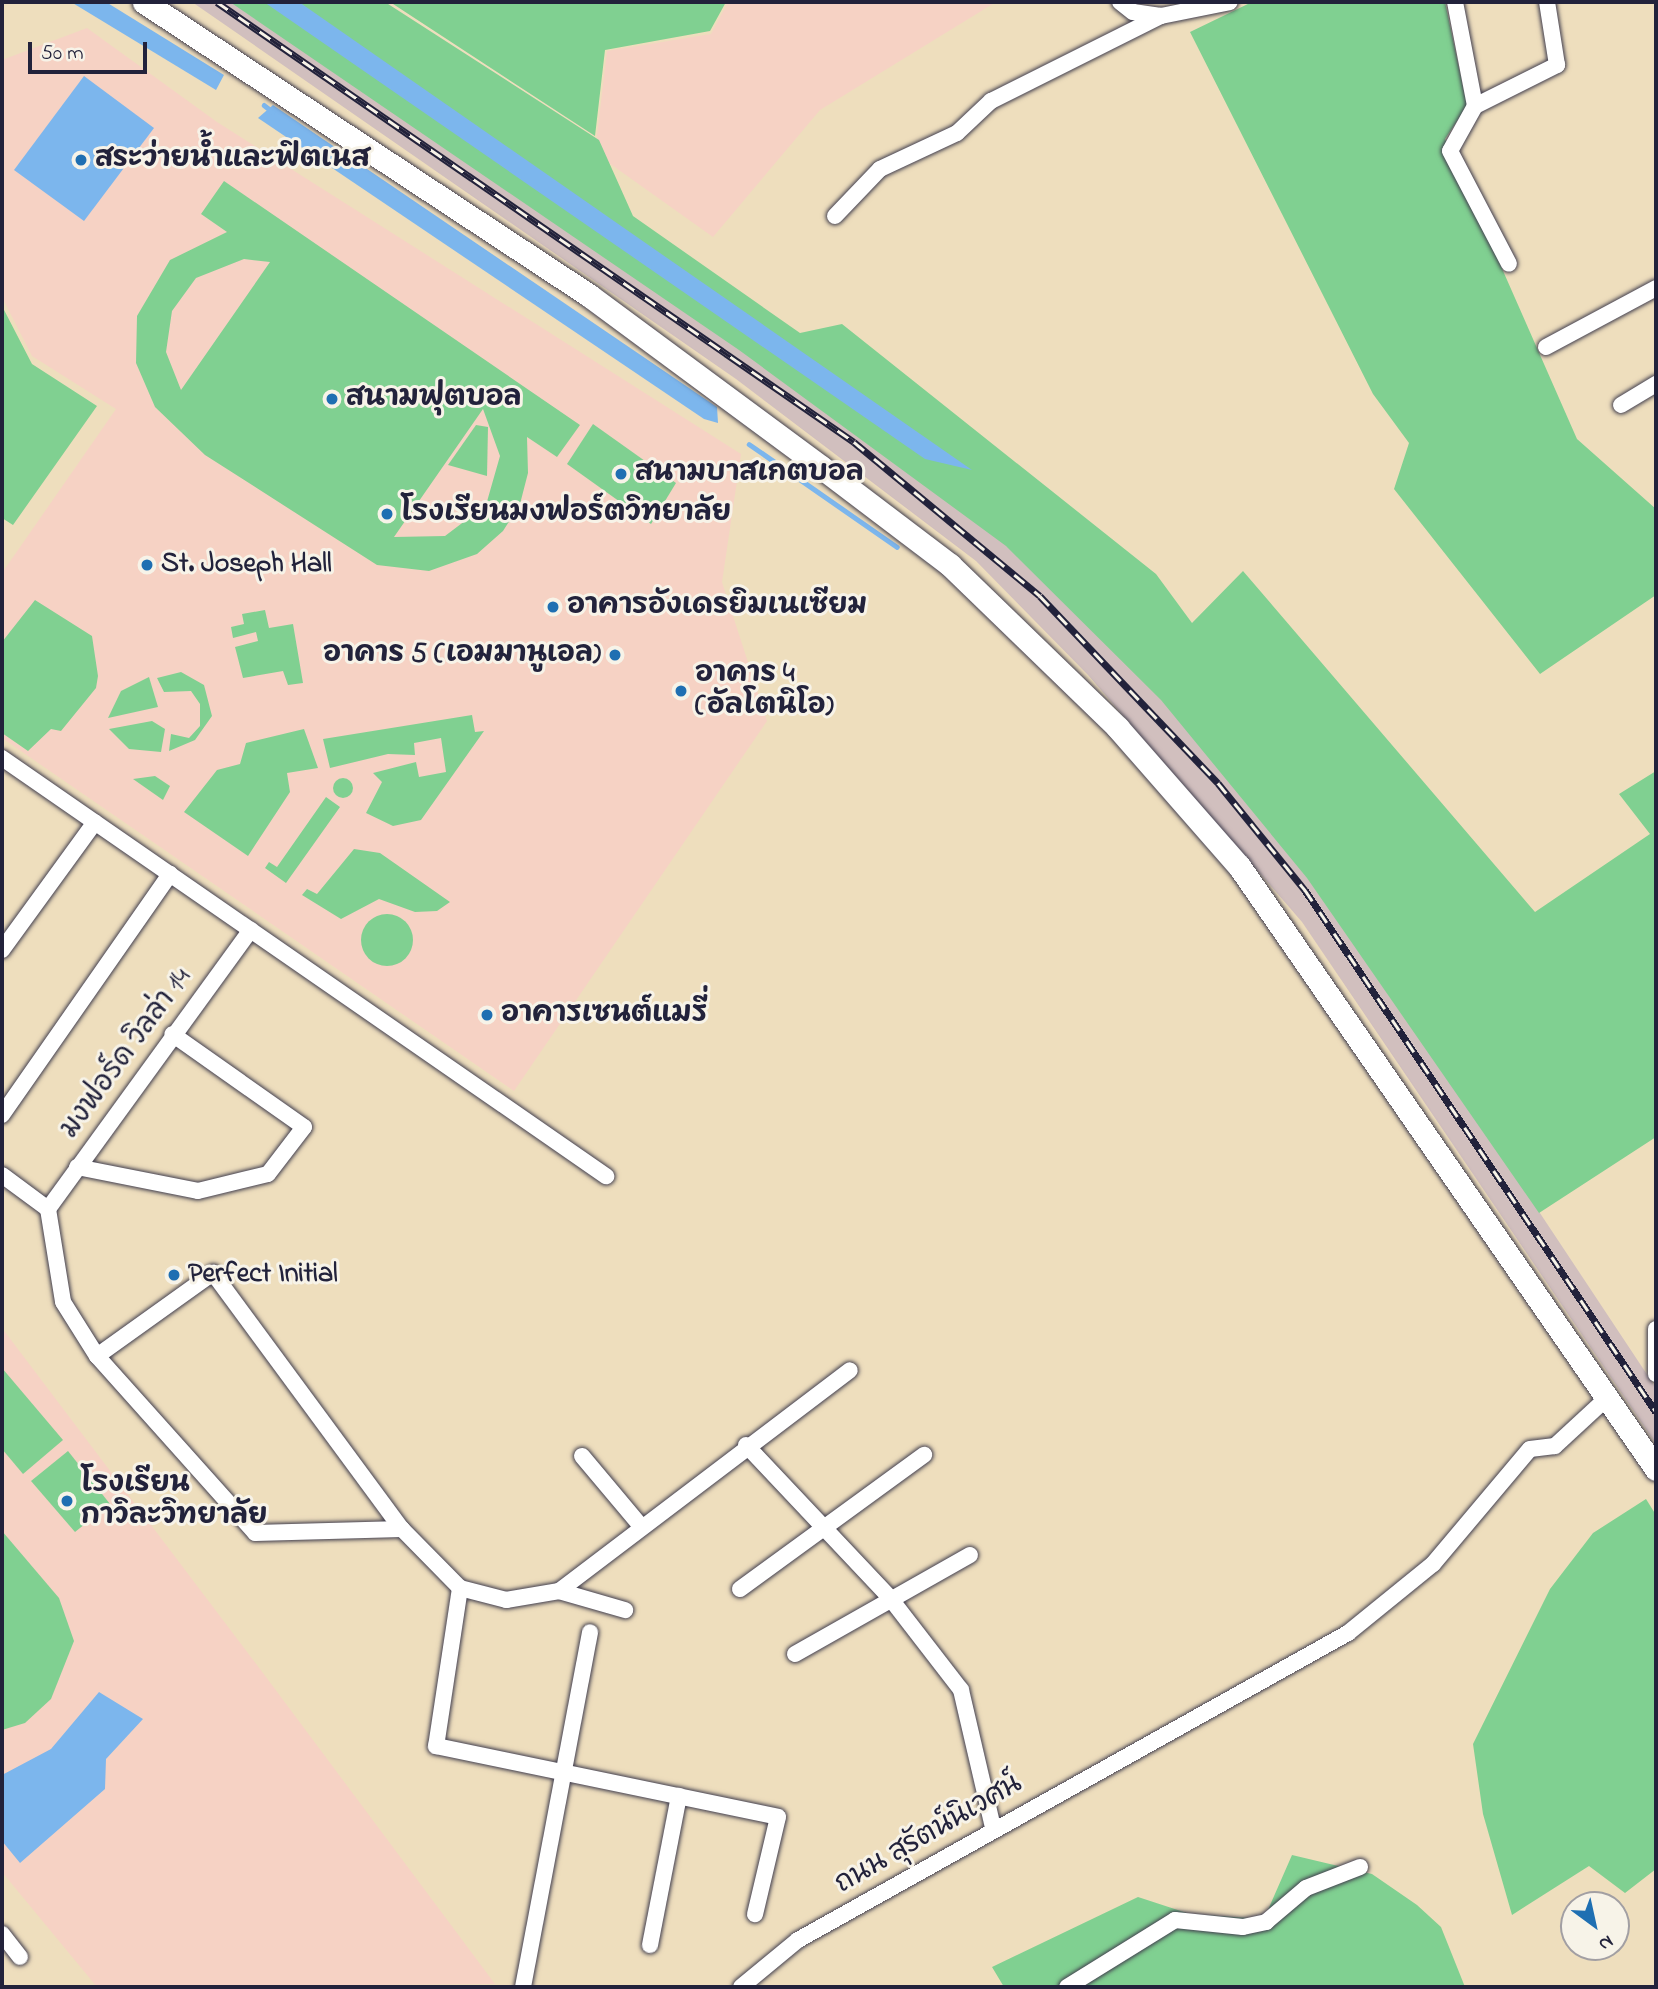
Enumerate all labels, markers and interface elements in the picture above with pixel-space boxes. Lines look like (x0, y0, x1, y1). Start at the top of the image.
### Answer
scale bar (32, 28, 150, 72)
text: 50 m (41, 39, 84, 69)
place label: สระว่ายน้ำและฟิตเนส (95, 143, 370, 177)
marker: สระว่ายน้ำและฟิตเนส (73, 152, 89, 168)
place label: สนามฟุตบอล (346, 382, 521, 416)
marker: สนามฟุตบอล (324, 391, 340, 407)
place label: สนามบาสเกตบอล (635, 457, 864, 491)
marker: สนามบาสเกตบอล (613, 466, 629, 482)
place label: โรงเรียนมงฟอร์ตวิทยาลัย (401, 497, 731, 531)
marker: โรงเรียนมงฟอร์ตวิทยาลัย (379, 506, 395, 522)
place label: St. Joseph Hall (161, 548, 332, 582)
marker: St. Joseph Hall (139, 557, 155, 573)
place label: อาคารอังเดรยิมเนเซียม (567, 590, 867, 624)
marker: อาคารอังเดรยิมเนเซียม (545, 599, 561, 615)
place label: อาคาร 5 (เอมมานูเอล) (323, 638, 601, 672)
marker: อาคาร 5 (เอมมานูเอล) (607, 647, 623, 663)
place label: อาคาร 4 (อัลโตนิโอ) (695, 658, 834, 724)
marker: อาคาร 4 (อัลโตนิโอ) (673, 683, 689, 699)
street label: มงฟอร์ด วิลล่า 14 (54, 962, 200, 1146)
place label: อาคารเซนต์แมรี่ (501, 998, 707, 1032)
marker: อาคารเซนต์แมรี่ (479, 1007, 495, 1023)
place label: Perfect Initial (188, 1258, 338, 1292)
marker: Perfect Initial (166, 1267, 182, 1283)
place label: โรงเรียน กาวิละวิทยาลัย (81, 1468, 267, 1534)
marker: โรงเรียน กาวิละวิทยาลัย (59, 1493, 75, 1509)
street label: ถนน สุรัตน์นิเวศน์ (830, 1768, 1028, 1902)
north arrow (1560, 1891, 1630, 1961)
text: N (1593, 1928, 1618, 1957)

